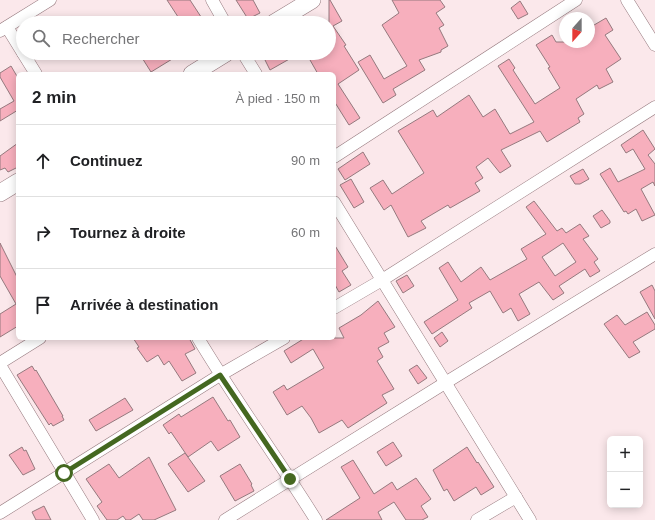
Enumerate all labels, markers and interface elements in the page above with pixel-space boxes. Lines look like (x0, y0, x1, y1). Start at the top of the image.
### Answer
north arrow (559, 12, 595, 48)
search box (16, 16, 336, 60)
icon: search (30, 27, 52, 49)
text: Rechercher (62, 30, 140, 47)
text: 2 min (32, 88, 76, 107)
text: À pied · 150 m (235, 91, 320, 106)
icon: ahead (32, 150, 54, 172)
text: Continuez (70, 152, 143, 169)
text: 90 m (291, 153, 320, 168)
icon: right (32, 222, 54, 244)
text: Tournez à droite (70, 224, 186, 241)
text: 60 m (291, 225, 320, 240)
icon: arrive (32, 294, 54, 316)
text: Arrivée à destination (70, 296, 218, 313)
map controls (607, 436, 643, 508)
button: + (607, 436, 643, 472)
route start (55, 464, 73, 482)
route end (281, 470, 299, 488)
button: − (607, 472, 643, 508)

